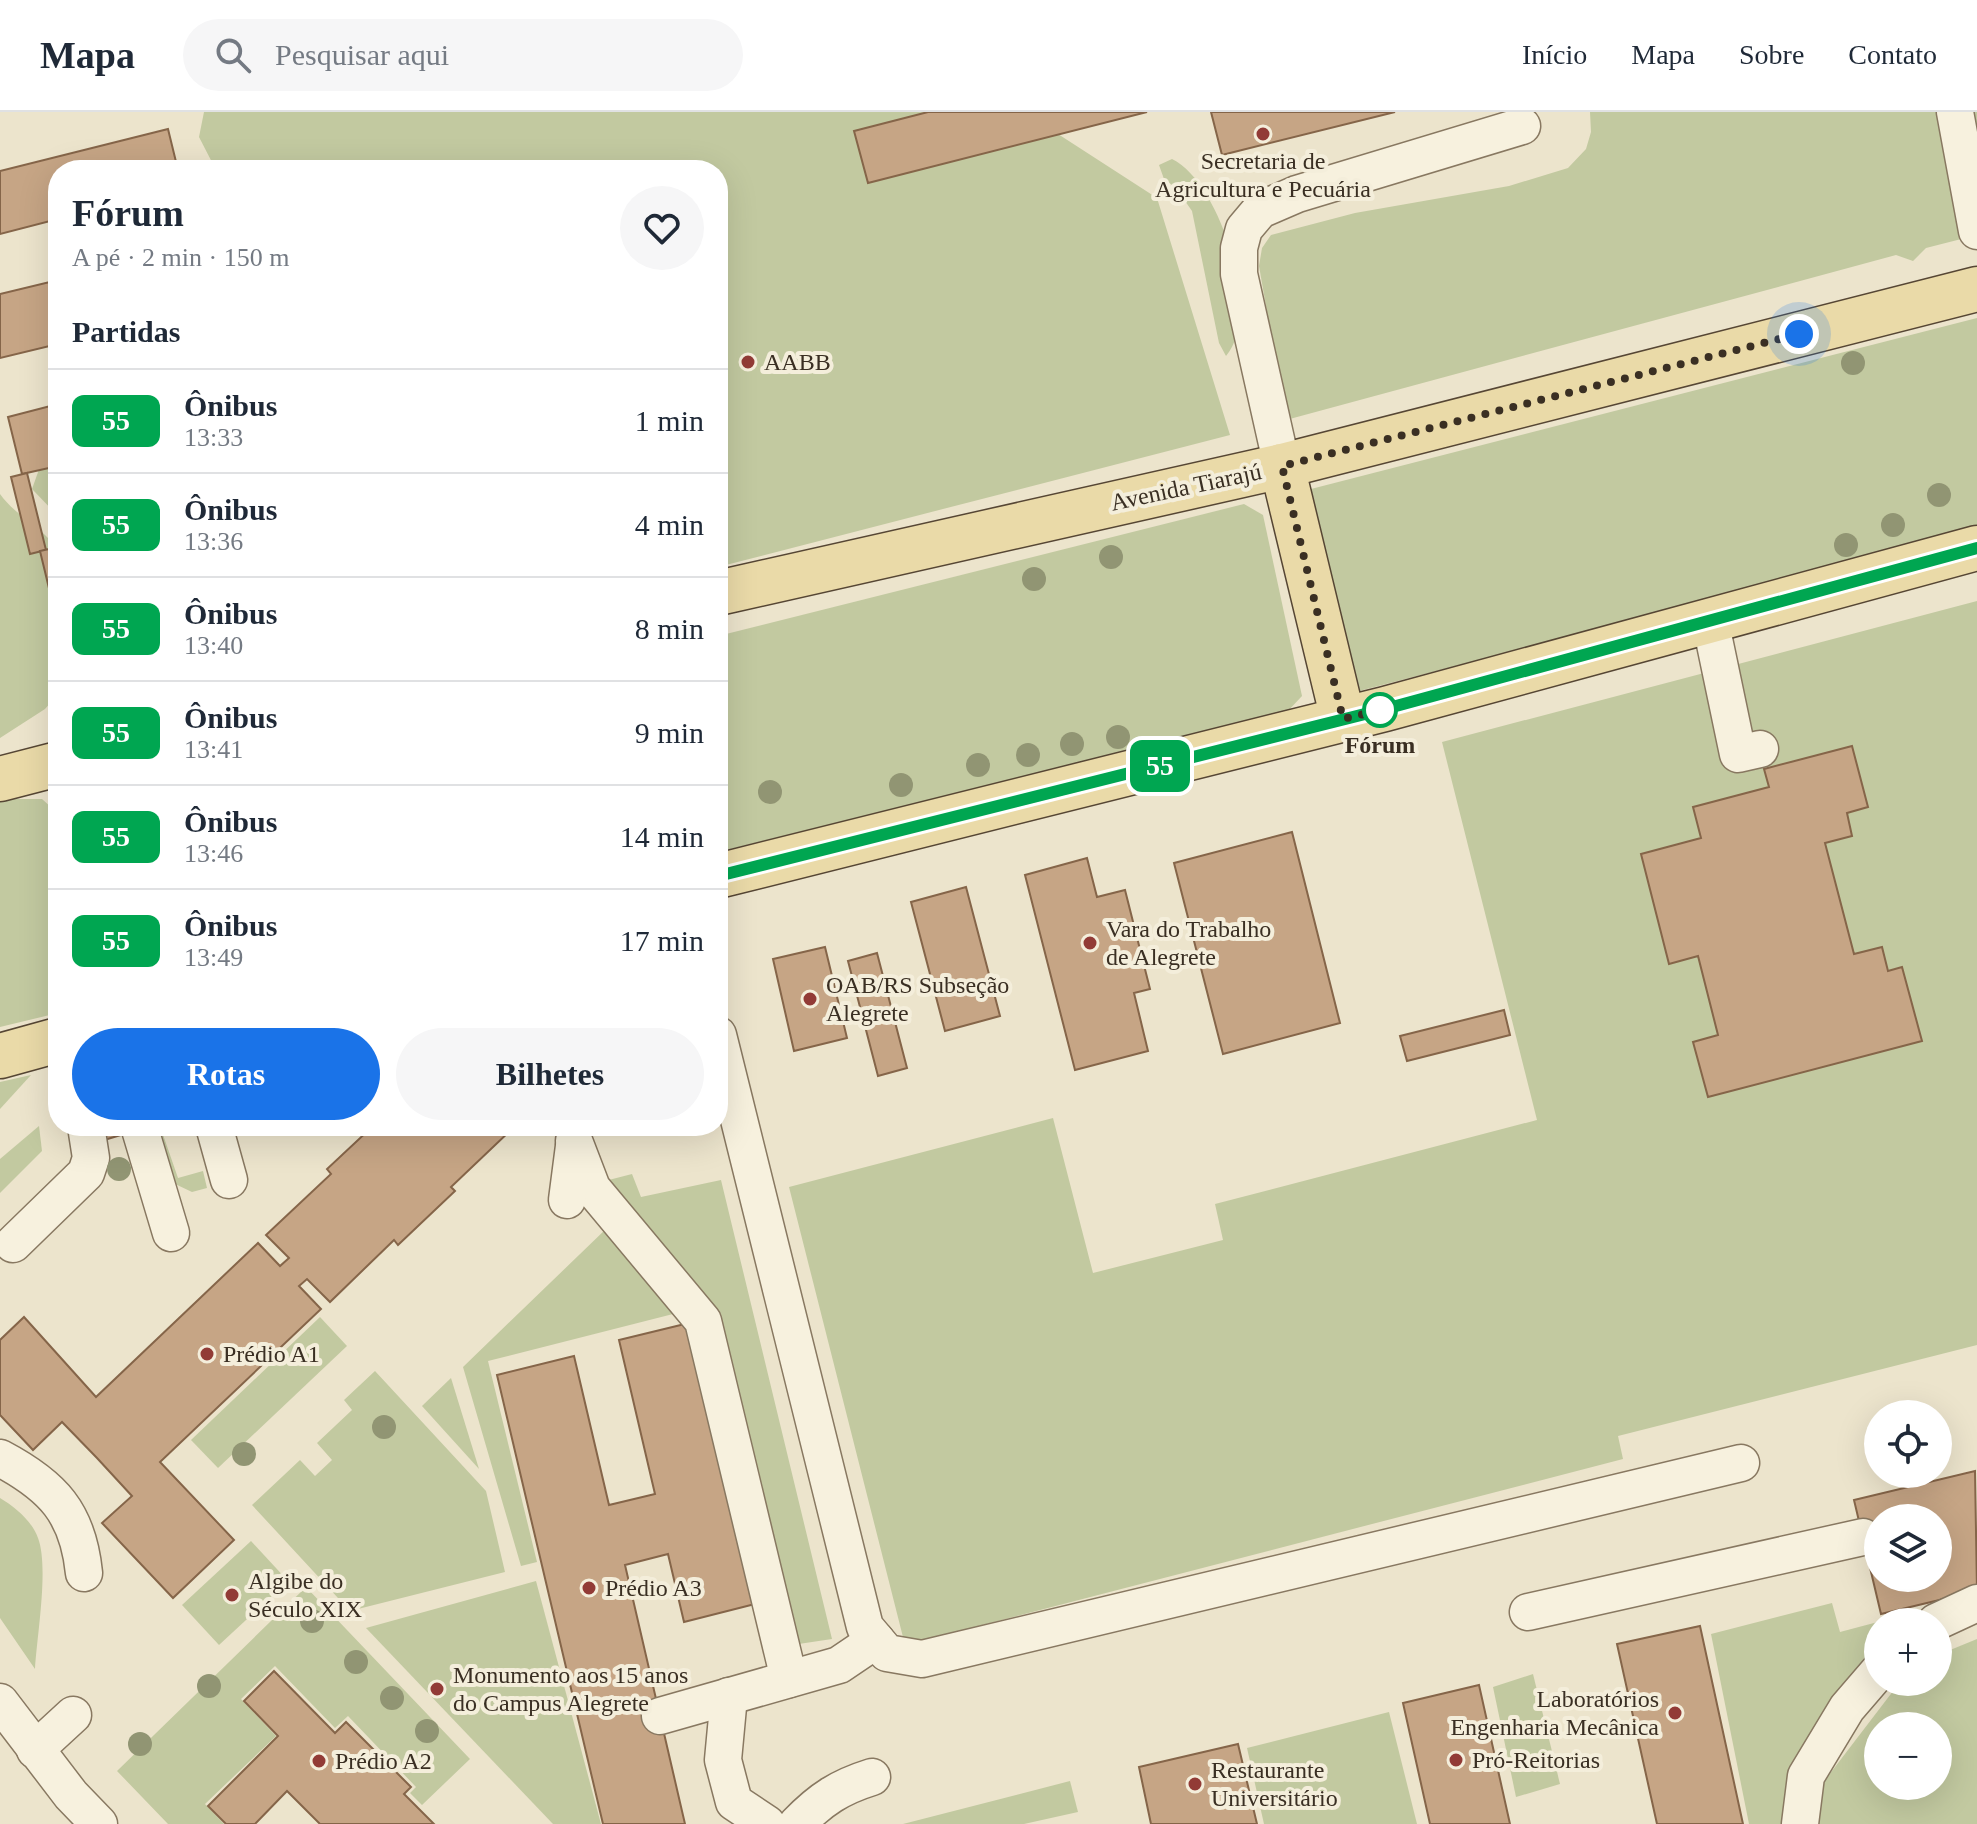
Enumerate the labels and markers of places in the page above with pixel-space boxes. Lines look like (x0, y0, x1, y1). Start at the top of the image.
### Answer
marker: Secretaria de Agricultura e Pecuária (1254, 125, 1272, 143)
place label: Secretaria de Agricultura e Pecuária (1155, 148, 1371, 202)
place label: AABB (764, 349, 831, 375)
marker: AABB (739, 353, 757, 371)
marker: Fórum (1363, 693, 1397, 727)
place label: Fórum (1345, 732, 1415, 758)
place label: Vara do Trabalho de Alegrete (1106, 916, 1271, 970)
marker: Vara do Trabalho de Alegrete (1081, 934, 1099, 952)
place label: OAB/RS Subseção Alegrete (826, 972, 1009, 1026)
marker: OAB/RS Subseção Alegrete (801, 990, 819, 1008)
place label: Prédio A1 (223, 1341, 320, 1367)
marker: Prédio A1 (198, 1345, 216, 1363)
place label: Algibe do Século XIX (248, 1568, 362, 1622)
place label: Prédio A3 (605, 1575, 702, 1601)
marker: Prédio A3 (580, 1579, 598, 1597)
marker: Algibe do Século XIX (223, 1586, 241, 1604)
place label: Monumento aos 15 anos do Campus Alegrete (453, 1662, 688, 1716)
marker: Monumento aos 15 anos do Campus Alegrete (428, 1680, 446, 1698)
place label: Laboratórios Engenharia Mecânica (1450, 1686, 1659, 1740)
marker: Laboratórios Engenharia Mecânica (1666, 1704, 1684, 1722)
place label: Pró-Reitorias (1472, 1747, 1600, 1773)
place label: Prédio A2 (335, 1748, 432, 1774)
marker: Pró-Reitorias (1447, 1751, 1465, 1769)
marker: Prédio A2 (310, 1752, 328, 1770)
place label: Restaurante Universitário (1211, 1757, 1338, 1811)
marker: Restaurante Universitário (1186, 1775, 1204, 1793)

